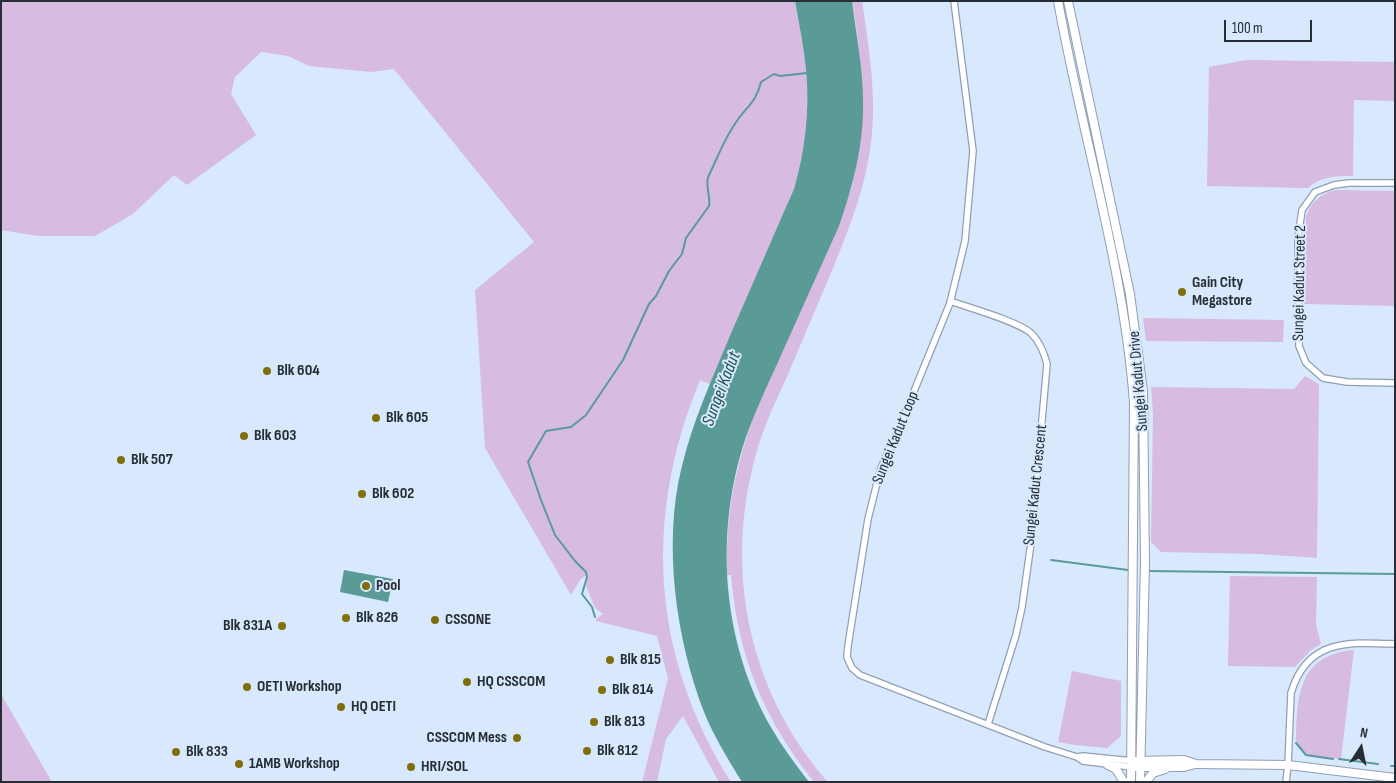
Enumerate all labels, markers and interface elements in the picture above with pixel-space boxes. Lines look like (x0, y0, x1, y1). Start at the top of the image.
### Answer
scale bar (1226, 10, 1314, 42)
text: 100 m (1232, 19, 1263, 38)
street label: Sungei Kadut Street 2 (1289, 225, 1311, 341)
place label: Gain City Megastore (1192, 273, 1252, 311)
marker: Gain City Megastore (1176, 286, 1188, 298)
street label: Sungei Kadut Drive (1125, 330, 1153, 432)
water label: Sungei Kadut (698, 349, 746, 429)
place label: Blk 604 (277, 361, 320, 381)
marker: Blk 604 (261, 365, 273, 377)
street label: Sungei Kadut Loop (869, 389, 923, 487)
place label: Blk 605 (386, 408, 428, 428)
marker: Blk 605 (370, 412, 382, 424)
street label: Sungei Kadut Crescent (1020, 424, 1052, 546)
place label: Blk 603 (254, 426, 296, 446)
marker: Blk 603 (238, 430, 250, 442)
place label: Blk 507 (131, 450, 173, 470)
marker: Blk 507 (115, 454, 127, 466)
place label: Blk 602 (372, 484, 414, 504)
marker: Blk 602 (356, 488, 368, 500)
place label: Pool (376, 576, 400, 596)
marker: Pool (360, 580, 372, 592)
place label: Blk 826 (356, 608, 398, 628)
place label: CSSONE (445, 610, 491, 630)
marker: Blk 826 (340, 612, 352, 624)
marker: CSSONE (429, 614, 441, 626)
place label: Blk 831A (223, 616, 272, 636)
marker: Blk 831A (276, 620, 288, 632)
place label: Blk 815 (620, 650, 661, 670)
marker: Blk 815 (604, 654, 616, 666)
place label: HQ CSSCOM (477, 672, 545, 692)
marker: HQ CSSCOM (461, 676, 473, 688)
place label: OETI Workshop (257, 677, 342, 697)
place label: Blk 814 (612, 680, 653, 700)
marker: OETI Workshop (241, 681, 253, 693)
marker: Blk 814 (596, 684, 608, 696)
place label: HQ OETI (351, 697, 396, 717)
marker: HQ OETI (335, 701, 347, 713)
place label: Blk 813 (604, 712, 645, 732)
marker: Blk 813 (588, 716, 600, 728)
north arrow (1336, 723, 1386, 773)
text: N (1359, 724, 1369, 742)
place label: CSSCOM Mess (426, 728, 507, 748)
marker: CSSCOM Mess (511, 732, 523, 744)
place label: Blk 812 (597, 741, 638, 761)
place label: Blk 833 (186, 742, 228, 762)
marker: Blk 812 (581, 745, 593, 757)
marker: Blk 833 (170, 746, 182, 758)
place label: 1AMB Workshop (249, 754, 340, 774)
place label: HRI/SOL (421, 757, 468, 777)
marker: 1AMB Workshop (233, 758, 245, 770)
marker: HRI/SOL (405, 761, 417, 773)

